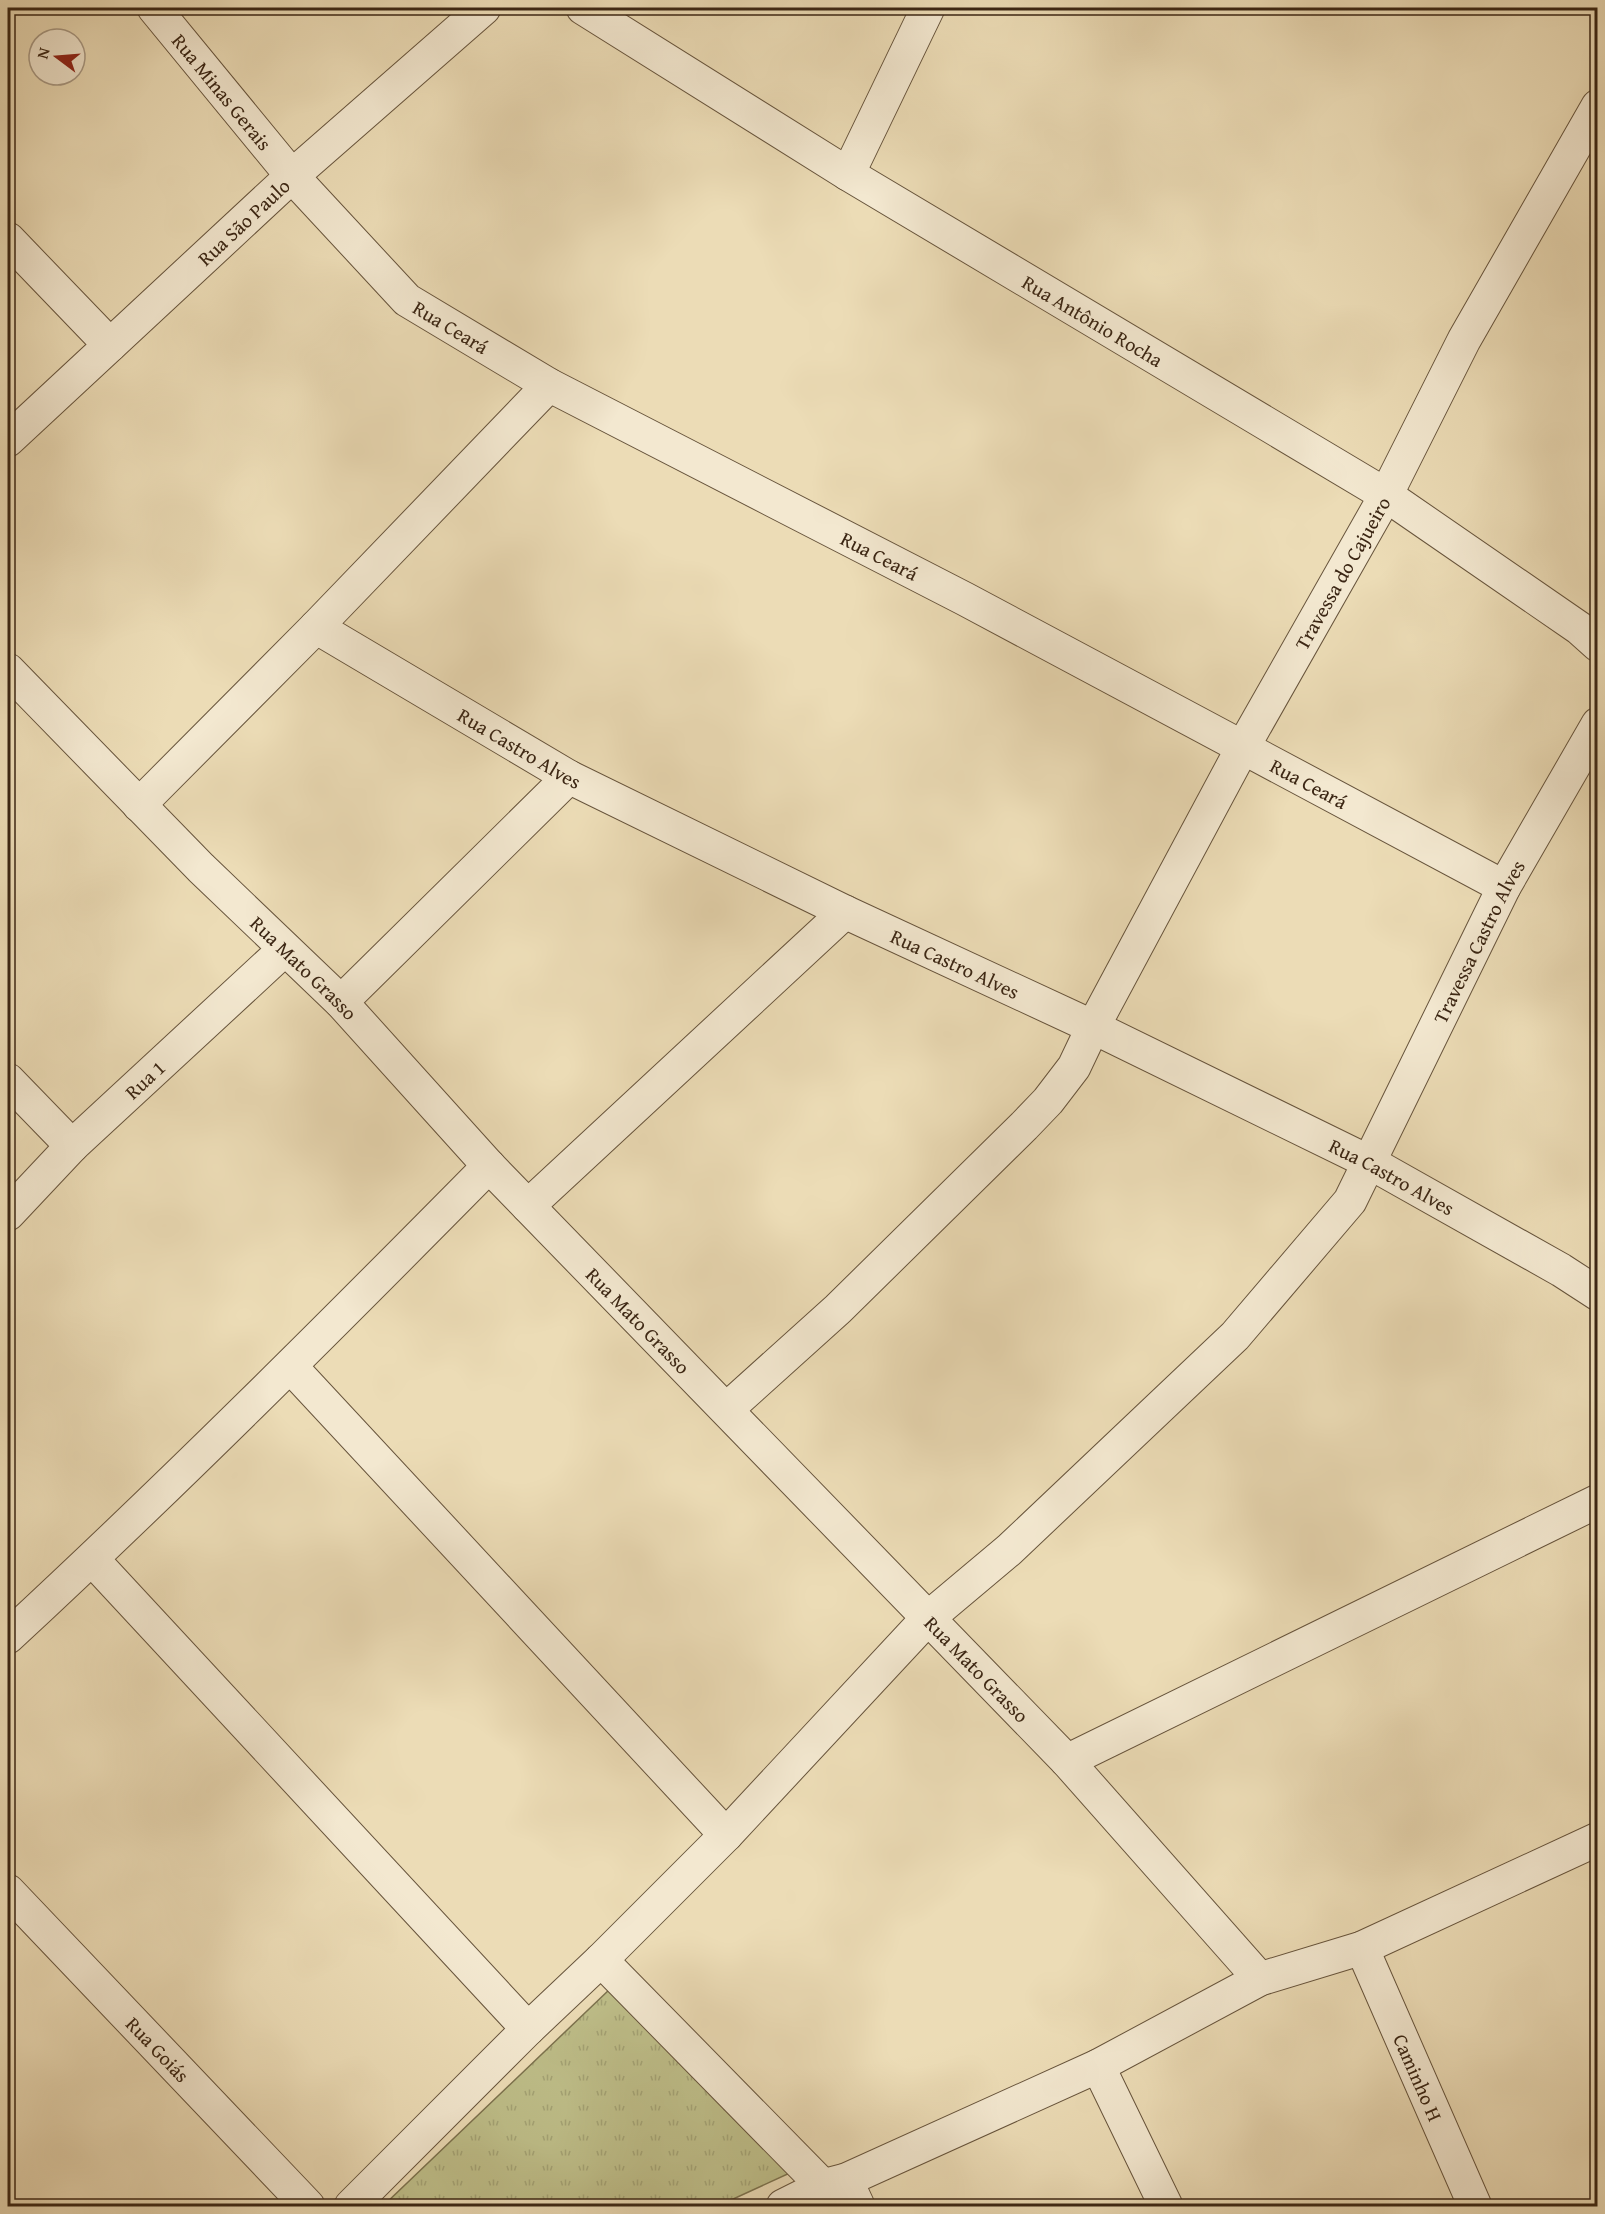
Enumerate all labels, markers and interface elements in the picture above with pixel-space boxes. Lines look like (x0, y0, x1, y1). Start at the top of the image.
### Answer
north arrow (27, 27, 87, 87)
street label: Rua Minas Gerais (166, 27, 279, 156)
text: N (30, 44, 56, 61)
street label: Rua São Paulo (190, 171, 296, 272)
street label: Rua Antônio Rocha (1017, 267, 1169, 374)
street label: Rua Ceará (408, 293, 495, 361)
street label: Travessa do Cajueiro (1287, 491, 1397, 655)
street label: Rua Ceará (836, 523, 924, 587)
street label: Rua Castro Alves (453, 700, 586, 795)
street label: Rua Ceará (1265, 750, 1353, 816)
street label: Travessa Castro Alves (1425, 854, 1531, 1028)
street label: Rua Mato Grasso (244, 909, 365, 1026)
street label: Rua Castro Alves (886, 921, 1024, 1006)
street label: Rua 1 (118, 1053, 171, 1105)
street label: Rua Castro Alves (1325, 1130, 1460, 1222)
street label: Rua Mato Grasso (580, 1260, 698, 1380)
street label: Rua Mato Grasso (918, 1609, 1036, 1729)
street label: Rua Goiás (120, 2009, 197, 2088)
street label: Caminho H (1387, 2029, 1450, 2125)

